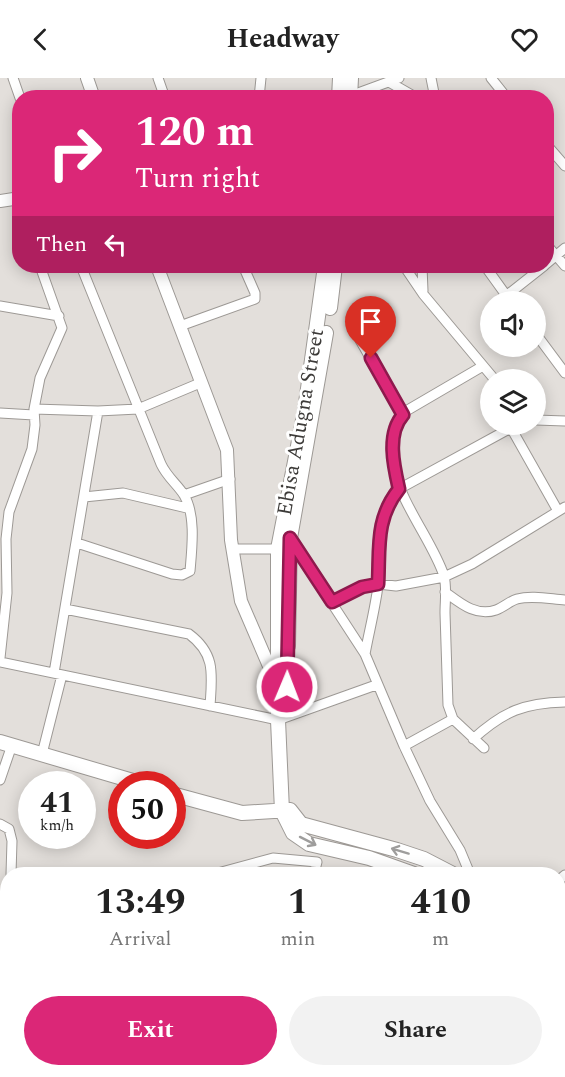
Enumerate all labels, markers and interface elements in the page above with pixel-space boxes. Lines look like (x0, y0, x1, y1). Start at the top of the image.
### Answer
text: Headway (226, 18, 339, 60)
icon: back (24, 23, 57, 56)
icon: heart (508, 23, 541, 56)
text: 120 m (135, 101, 254, 164)
icon: right (36, 114, 114, 192)
text: Turn right (135, 158, 260, 200)
text: Then (36, 228, 87, 261)
icon: left (99, 228, 132, 261)
map controls (480, 291, 546, 435)
button: sound (480, 291, 546, 357)
pin (345, 296, 396, 358)
icon: arrive (354, 305, 387, 338)
street label: Ebisa Adugna Street (269, 326, 333, 518)
button: layers (480, 369, 546, 435)
position arrow (255, 655, 319, 719)
speed limit sign: 50 (108, 771, 186, 849)
text: 41 (40, 780, 74, 826)
text: km/h (40, 814, 74, 837)
one-way arrow (298, 836, 316, 848)
one-way arrow (391, 845, 410, 856)
text: 13:49 (95, 875, 185, 930)
text: 1 (288, 875, 308, 930)
text: 410 (410, 875, 471, 930)
text: Arrival (109, 924, 171, 954)
text: min (280, 924, 315, 954)
text: m (432, 924, 449, 954)
button: Exit (24, 996, 277, 1065)
button: Share (289, 996, 542, 1065)

